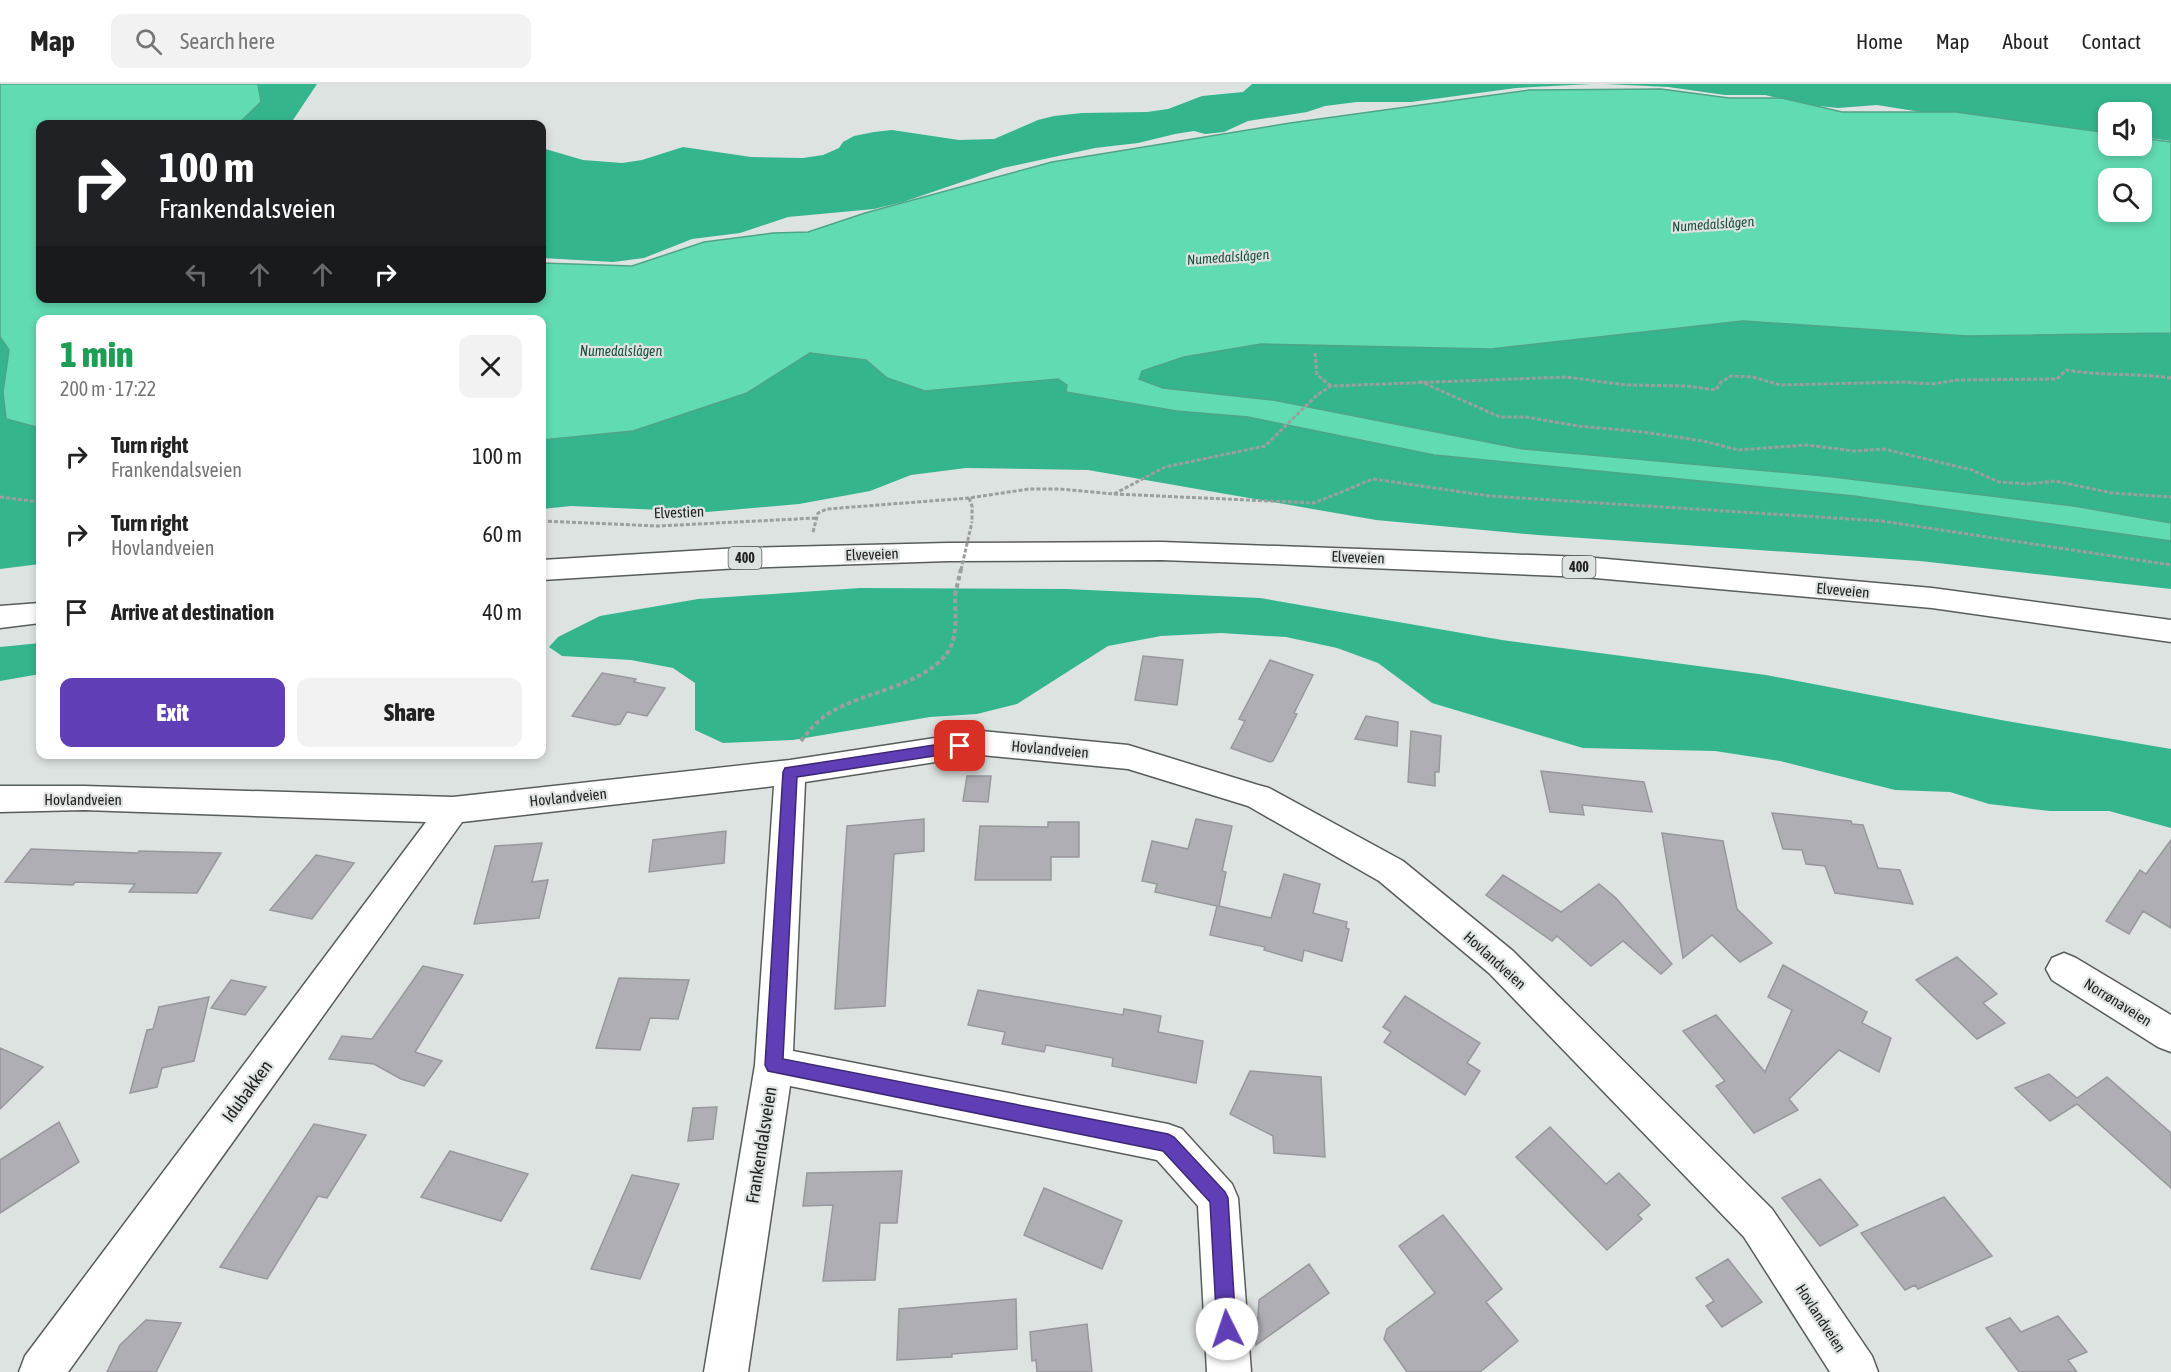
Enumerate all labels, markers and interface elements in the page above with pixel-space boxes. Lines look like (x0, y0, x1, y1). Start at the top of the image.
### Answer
search box (111, 14, 531, 68)
text: Map (30, 25, 75, 57)
icon: search (132, 25, 165, 58)
text: Search here (180, 28, 275, 54)
text: Home (1856, 29, 1903, 53)
text: Map (1936, 29, 1970, 53)
text: About (2003, 29, 2049, 53)
text: Contact (2082, 29, 2141, 53)
map controls (2098, 102, 2152, 222)
button: sound (2098, 102, 2152, 156)
text: 100 m (159, 143, 254, 191)
icon: right (60, 144, 138, 222)
button: search (2098, 168, 2152, 222)
text: Frankendalsveien (159, 193, 336, 224)
water label: Numedalslågen (1671, 213, 1755, 235)
water label: Numedalslågen (1186, 246, 1270, 268)
icon: left (180, 258, 213, 291)
icon: ahead (243, 258, 276, 291)
icon: ahead (306, 258, 339, 291)
icon: right (369, 258, 402, 291)
text: 1 min (60, 333, 134, 375)
button: close (459, 335, 522, 398)
water label: Numedalslågen (580, 343, 662, 359)
text: 200 m · 17:22 (60, 377, 156, 400)
text: Turn right (111, 432, 188, 458)
icon: right (60, 440, 93, 473)
text: 100 m (472, 443, 522, 469)
text: Frankendalsveien (111, 458, 242, 481)
street label: Elvestien (654, 503, 704, 521)
text: Turn right (111, 510, 188, 536)
icon: right (60, 518, 93, 551)
text: 60 m (482, 521, 522, 547)
text: Hovlandveien (111, 536, 214, 559)
street label: Elveveien (845, 545, 899, 563)
road number: 400 (728, 547, 762, 569)
street label: Elveveien (1331, 548, 1385, 566)
road number: 400 (1562, 556, 1596, 578)
street label: Elveveien (1816, 579, 1870, 601)
icon: arrive (60, 596, 93, 629)
text: Arrive at destination (111, 599, 274, 625)
text: 40 m (482, 599, 522, 625)
button: Exit (60, 678, 285, 747)
button: Share (297, 678, 522, 747)
pin (934, 720, 985, 771)
icon: arrive (943, 729, 976, 762)
street label: Hovlandveien (1011, 737, 1089, 761)
street label: Hovlandveien (529, 784, 607, 810)
street label: Hovlandveien (44, 791, 122, 808)
street label: Hovlandveien (1461, 928, 1529, 992)
street label: Norrønaveien (2081, 975, 2155, 1029)
street label: Idubakken (218, 1056, 276, 1126)
street label: Frankendalsveien (741, 1085, 781, 1205)
street label: Hovlandveien (1793, 1281, 1849, 1355)
position arrow (1195, 1297, 1259, 1361)

